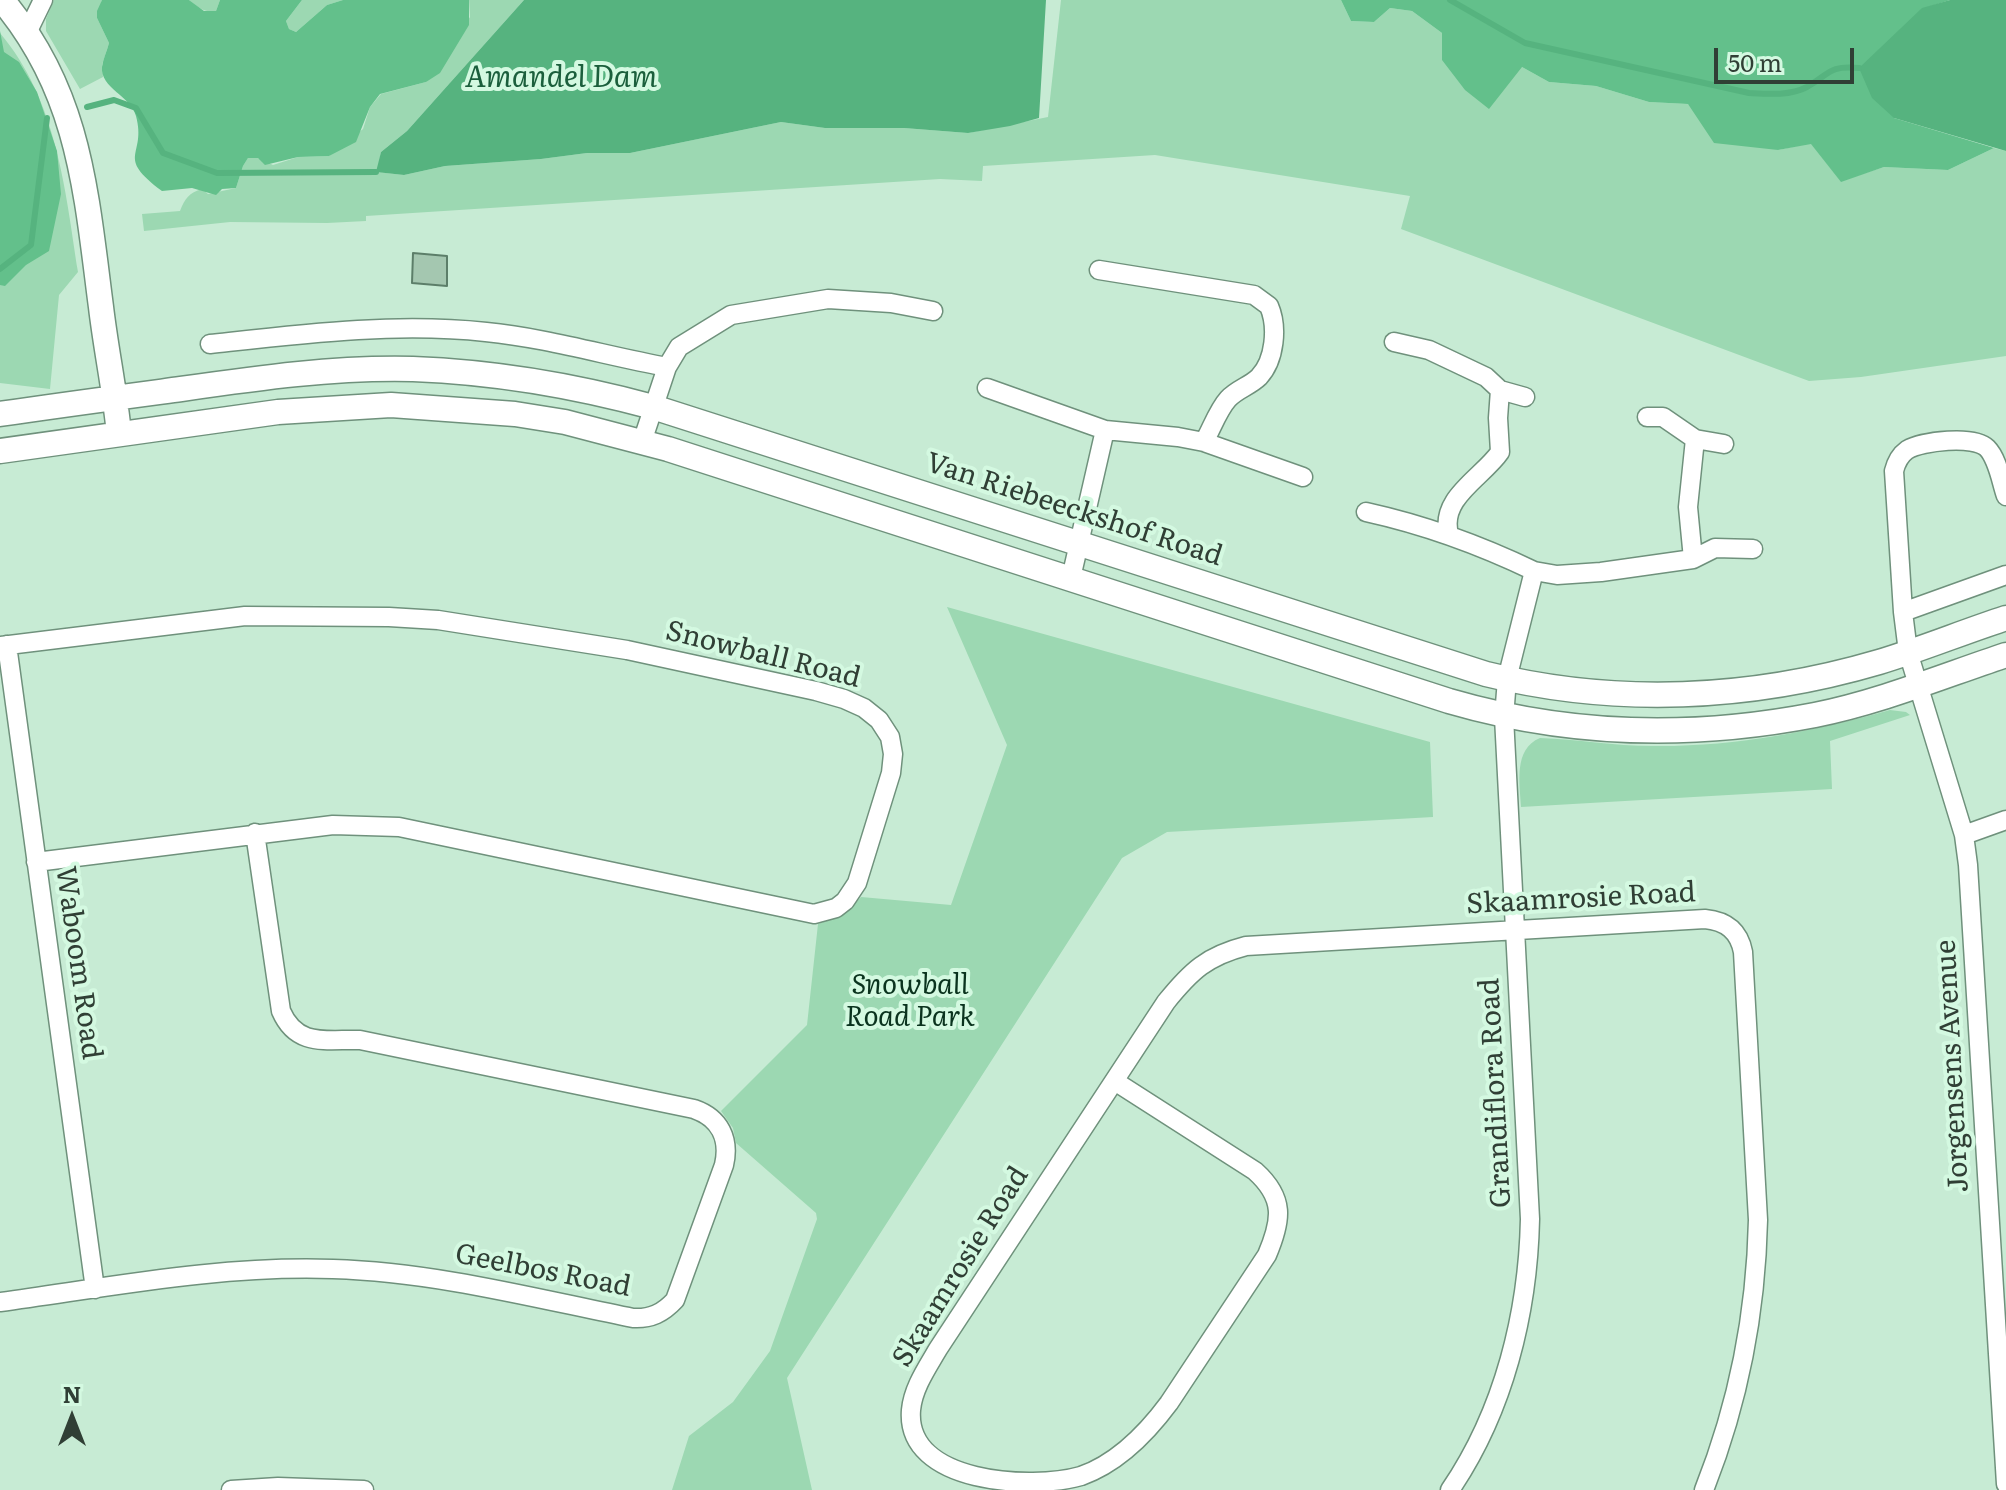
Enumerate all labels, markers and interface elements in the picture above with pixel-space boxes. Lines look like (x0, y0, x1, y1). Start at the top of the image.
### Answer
scale bar (1718, 32, 1858, 82)
text: 50 m (1728, 44, 1782, 79)
water label: Amandel Dam (465, 60, 657, 96)
street label: Van Riebeeckshof Road (922, 446, 1226, 574)
street label: Snowball Road (662, 615, 864, 695)
street label: Waboom Road (48, 864, 108, 1062)
street label: Skaamrosie Road (1465, 876, 1697, 922)
street label: Jorgensens Avenue (1930, 939, 1976, 1193)
park label: Snowball Road Park (845, 969, 975, 1035)
street label: Grandiflora Road (1473, 977, 1519, 1209)
street label: Skaamrosie Road (886, 1161, 1036, 1373)
street label: Geelbos Road (452, 1238, 634, 1304)
text: N (63, 1377, 81, 1410)
north arrow (32, 1378, 112, 1458)

